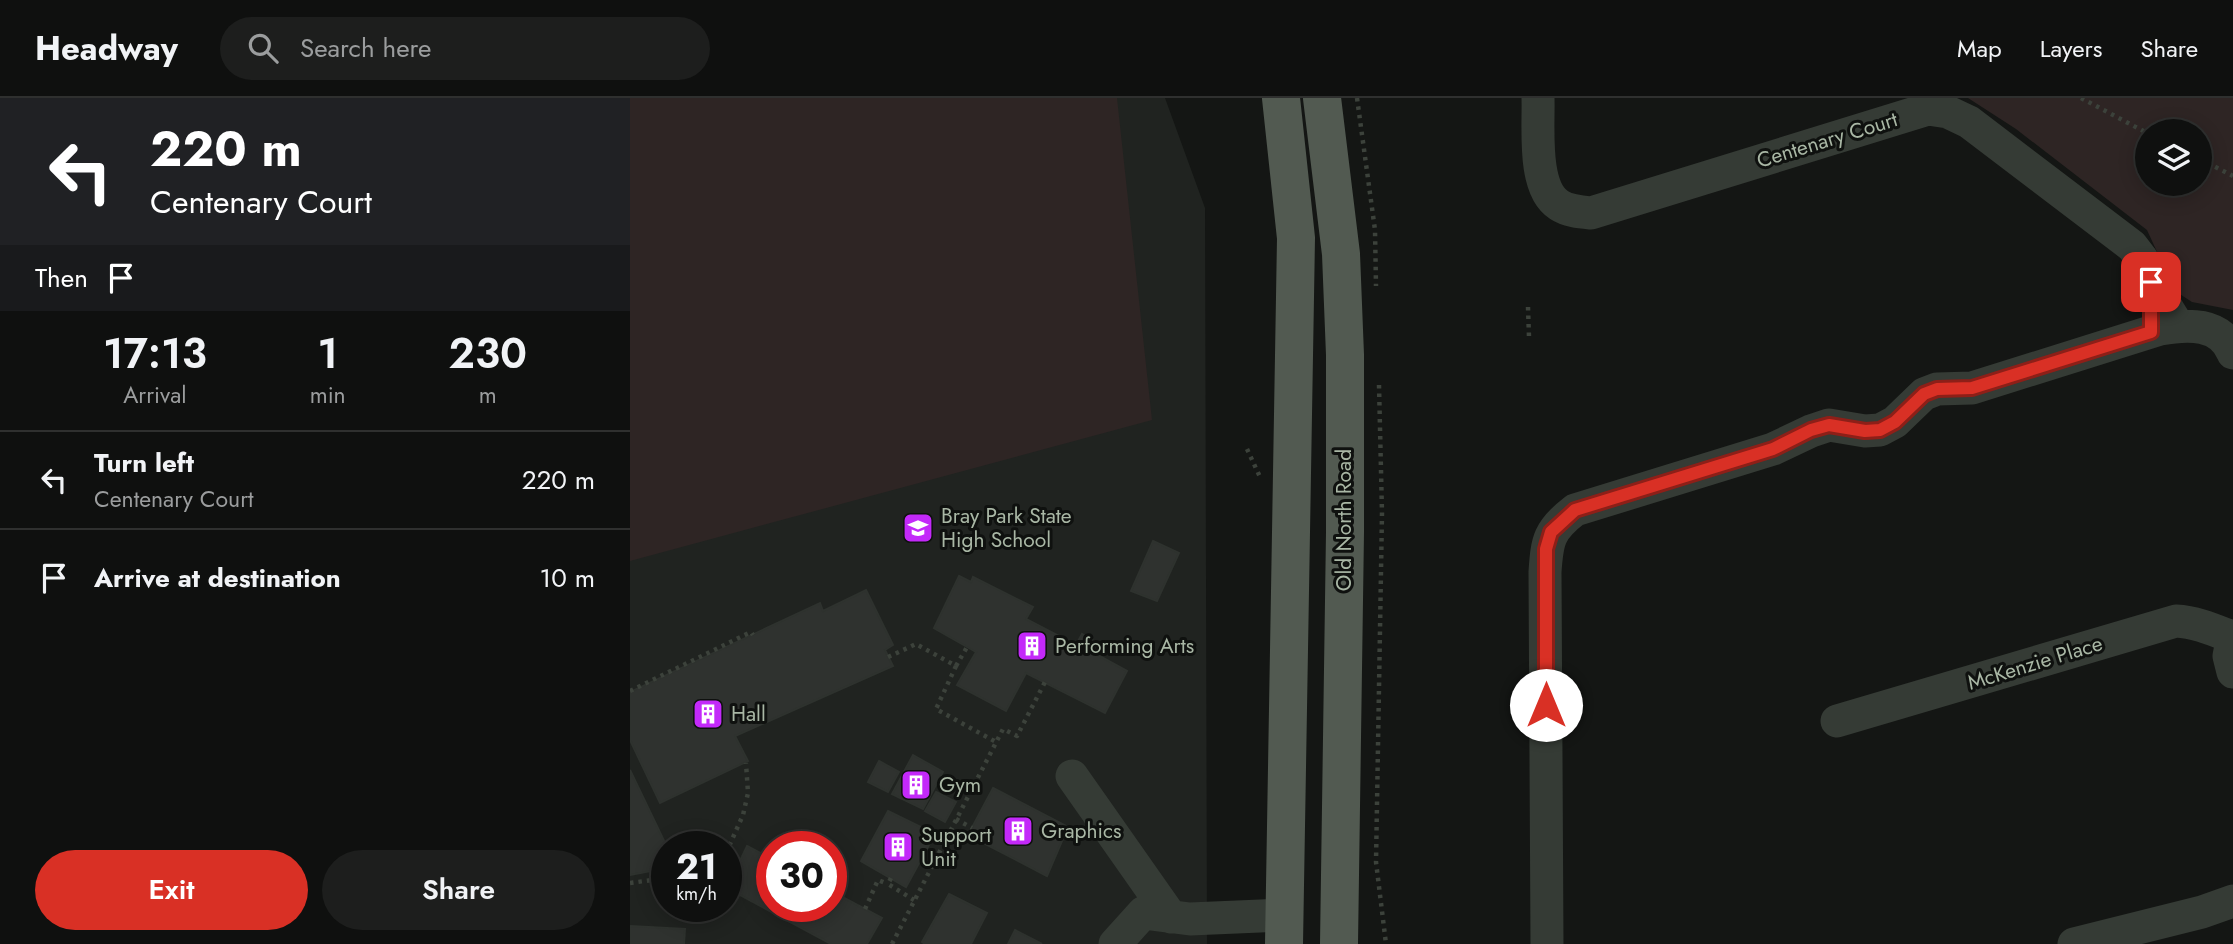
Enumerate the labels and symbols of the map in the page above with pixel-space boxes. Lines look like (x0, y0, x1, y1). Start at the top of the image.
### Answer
street label: Centenary Court (1753, 104, 1901, 176)
pin (2121, 252, 2181, 312)
street label: Old North Road (1329, 449, 1359, 591)
place label: Bray Park State High School (941, 501, 1072, 555)
school or university icon: Bray Park State High School (901, 511, 935, 545)
street label: McKenzie Place (1964, 628, 2106, 698)
building icon: Performing Arts (1015, 629, 1049, 663)
place label: Performing Arts (1055, 631, 1194, 661)
position arrow (1509, 668, 1583, 742)
building icon: Hall (691, 697, 725, 731)
place label: Hall (731, 699, 766, 729)
building icon: Gym (899, 768, 933, 802)
place label: Gym (939, 770, 981, 800)
building icon: Graphics (1001, 814, 1035, 848)
place label: Graphics (1041, 816, 1122, 846)
place label: Support Unit (921, 820, 991, 874)
building icon: Support Unit (881, 830, 915, 864)
speed limit sign: 30 (756, 831, 847, 922)

